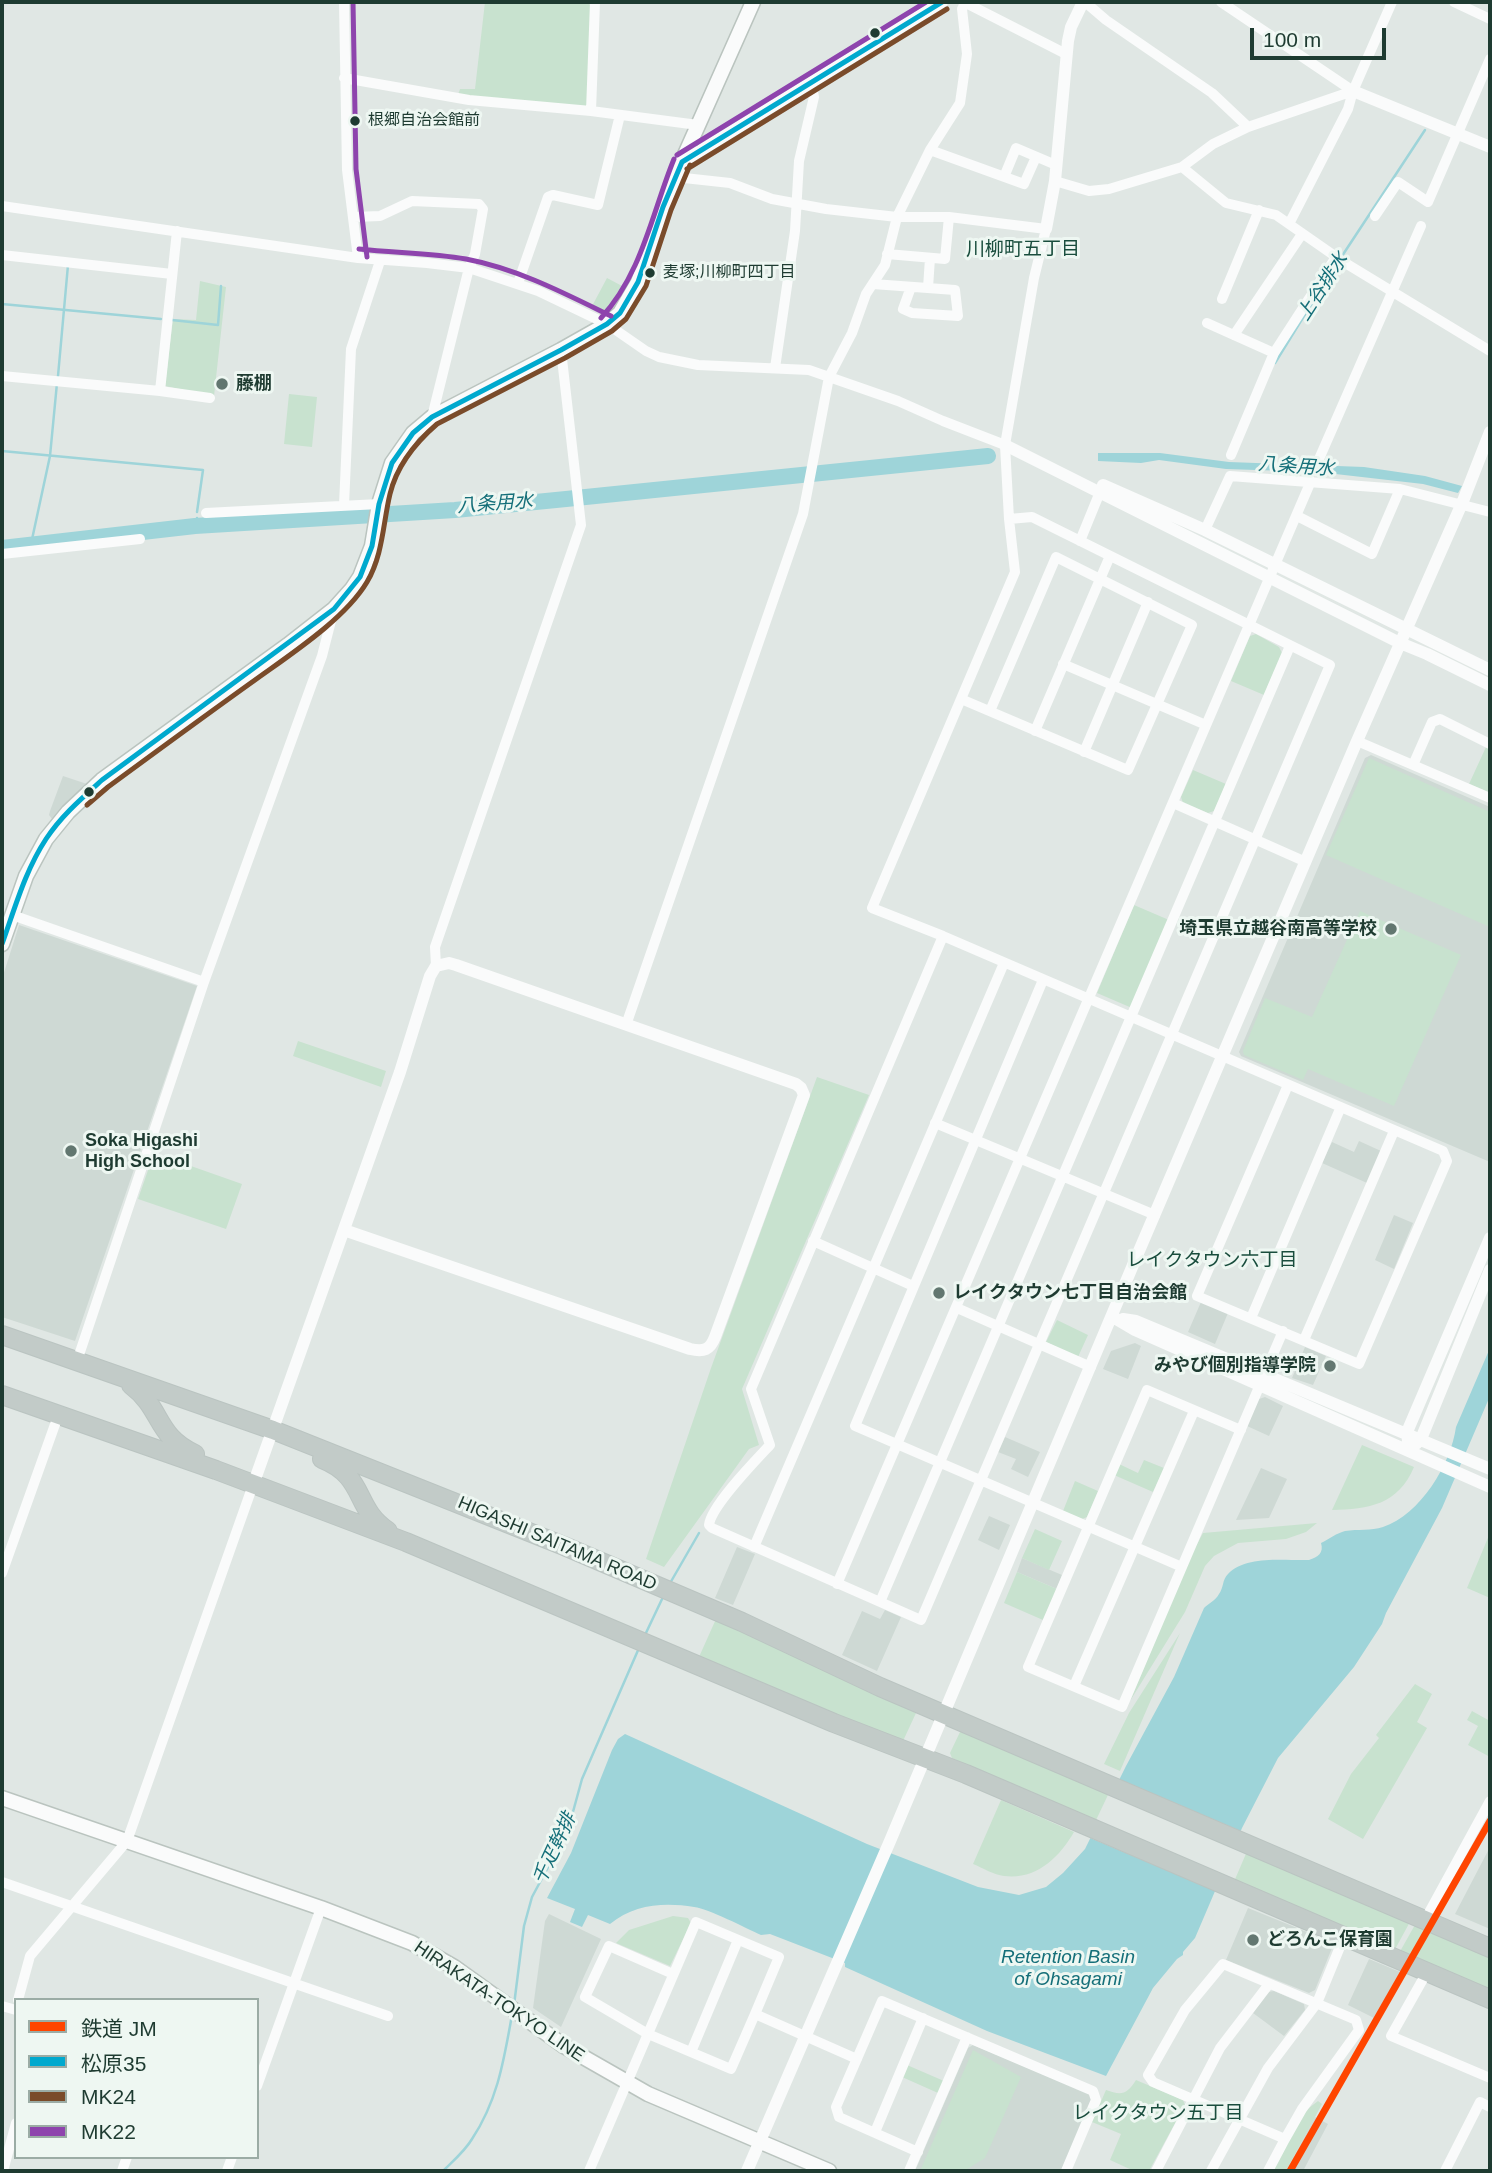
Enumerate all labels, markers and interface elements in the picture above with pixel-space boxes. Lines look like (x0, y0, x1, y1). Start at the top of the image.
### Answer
scale bar (1254, 14, 1390, 58)
unlabelled marker (868, 26, 882, 40)
text: 100 m (1263, 28, 1321, 51)
place label: 根郷自治会館前 (368, 111, 480, 131)
marker: 根郷自治会館前 (348, 114, 362, 128)
district label: 川柳町五丁目 (966, 239, 1080, 261)
water label: 上谷排水 (1293, 249, 1353, 325)
place label: 麦塚;川柳町四丁目 (663, 263, 795, 283)
marker: 麦塚;川柳町四丁目 (643, 266, 657, 280)
place label: 藤棚 (236, 373, 272, 395)
marker: 藤棚 (214, 376, 230, 392)
water label: 八条用水 (1257, 453, 1335, 481)
water label: 八条用水 (456, 490, 534, 518)
unlabelled marker (82, 785, 96, 799)
place label: 埼玉県立越谷南高等学校 (1179, 918, 1377, 940)
marker: 埼玉県立越谷南高等学校 (1383, 921, 1399, 937)
place label: Soka Higashi High School (85, 1130, 198, 1172)
marker: Soka Higashi High School (63, 1143, 79, 1159)
district label: レイクタウン六丁目 (1127, 1250, 1297, 1272)
place label: レイクタウン七丁目自治会館 (953, 1282, 1187, 1304)
marker: レイクタウン七丁目自治会館 (931, 1285, 947, 1301)
place label: みやび個別指導学院 (1154, 1355, 1316, 1377)
marker: みやび個別指導学院 (1322, 1358, 1338, 1374)
street label: HIGASHI SAITAMA ROAD (454, 1492, 660, 1596)
water label: 千疋幹排 (529, 1810, 581, 1888)
place label: どろんこ保育園 (1267, 1929, 1393, 1951)
marker: どろんこ保育園 (1245, 1932, 1261, 1948)
street label: HIRAKATA-TOKYO LINE (410, 1937, 588, 2067)
water label: Retention Basin of Ohsagami (1001, 1947, 1135, 1991)
legend (14, 1998, 259, 2159)
text: 鉄道 JM (81, 2017, 157, 2040)
text: 松原35 (81, 2052, 146, 2075)
text: MK24 (81, 2085, 136, 2108)
district label: レイクタウン五丁目 (1073, 2103, 1243, 2125)
text: MK22 (81, 2120, 136, 2143)

